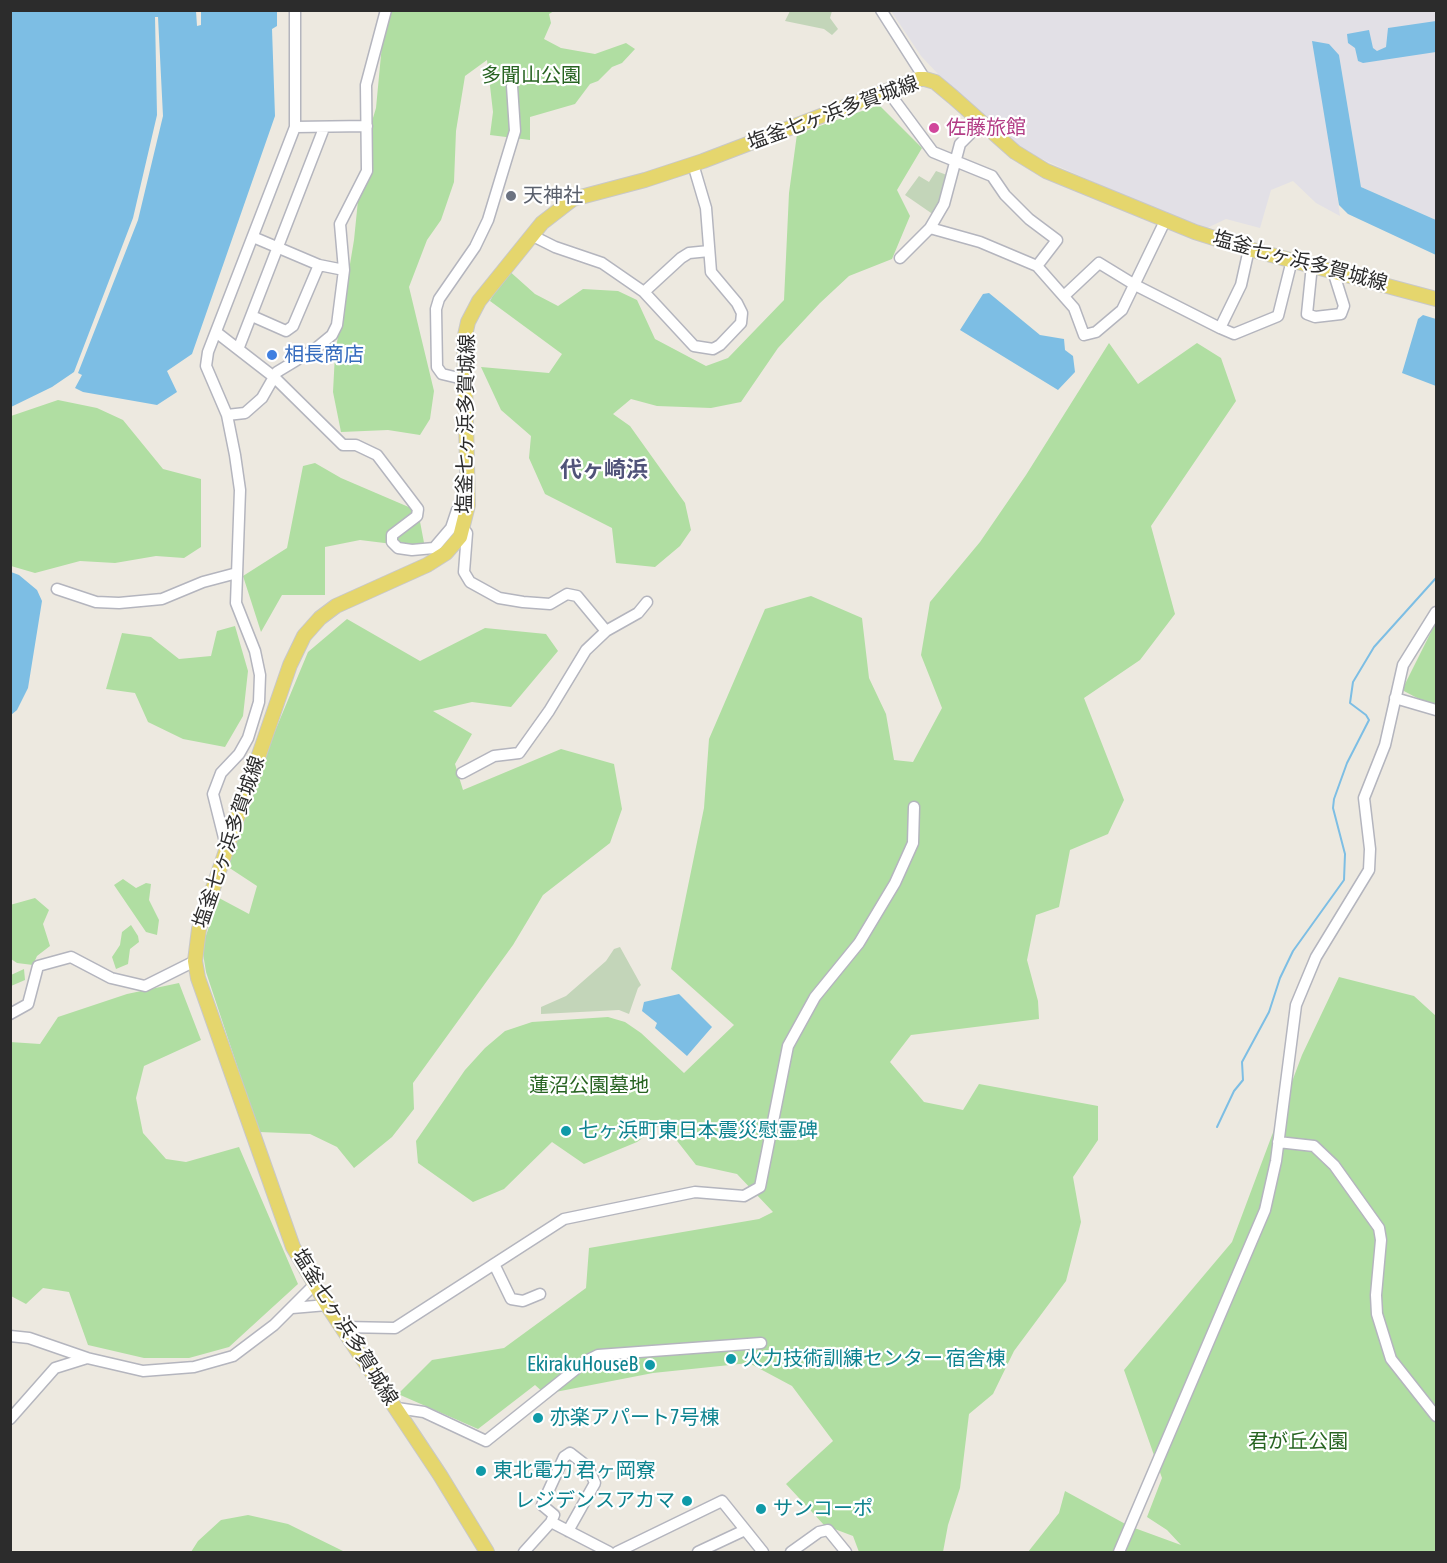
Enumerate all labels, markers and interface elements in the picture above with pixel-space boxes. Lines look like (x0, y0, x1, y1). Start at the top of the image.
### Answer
park label: 多聞山公園 (481, 64, 581, 88)
street label: 塩釜七ヶ浜多賀城線 (744, 71, 922, 155)
place label: 佐藤旅館 (946, 116, 1026, 140)
marker: 佐藤旅館 (927, 121, 941, 135)
place label: 天神社 (523, 184, 583, 208)
marker: 天神社 (504, 189, 518, 203)
street label: 塩釜七ヶ浜多賀城線 (1210, 226, 1390, 296)
street label: 塩釜七ヶ浜多賀城線 (452, 334, 480, 514)
place label: 相長商店 (284, 343, 364, 367)
marker: 相長商店 (265, 348, 279, 362)
district label: 代ヶ崎浜 (560, 457, 648, 483)
street label: 塩釜七ヶ浜多賀城線 (188, 753, 270, 931)
park label: 蓮沼公園墓地 (529, 1074, 649, 1098)
place label: 七ヶ浜町東日本震災慰霊碑 (578, 1119, 818, 1143)
marker: 七ヶ浜町東日本震災慰霊碑 (559, 1124, 573, 1138)
street label: 塩釜七ヶ浜多賀城線 (287, 1244, 403, 1410)
place label: 火力技術訓練センター 宿舎棟 (743, 1347, 1006, 1371)
marker: 火力技術訓練センター 宿舎棟 (724, 1352, 738, 1366)
place label: EkirakuHouseB (527, 1353, 638, 1377)
marker: EkirakuHouseB (643, 1358, 657, 1372)
place label: 亦楽アパート7号棟 (550, 1406, 719, 1430)
marker: 亦楽アパート7号棟 (531, 1411, 545, 1425)
park label: 君が丘公園 (1248, 1430, 1348, 1454)
place label: 東北電力 君ヶ岡寮 (493, 1459, 656, 1483)
marker: 東北電力 君ヶ岡寮 (474, 1464, 488, 1478)
place label: レジデンスアカマ (515, 1489, 675, 1513)
marker: レジデンスアカマ (680, 1494, 694, 1508)
place label: サンコーポ (773, 1497, 873, 1521)
marker: サンコーポ (754, 1502, 768, 1516)

